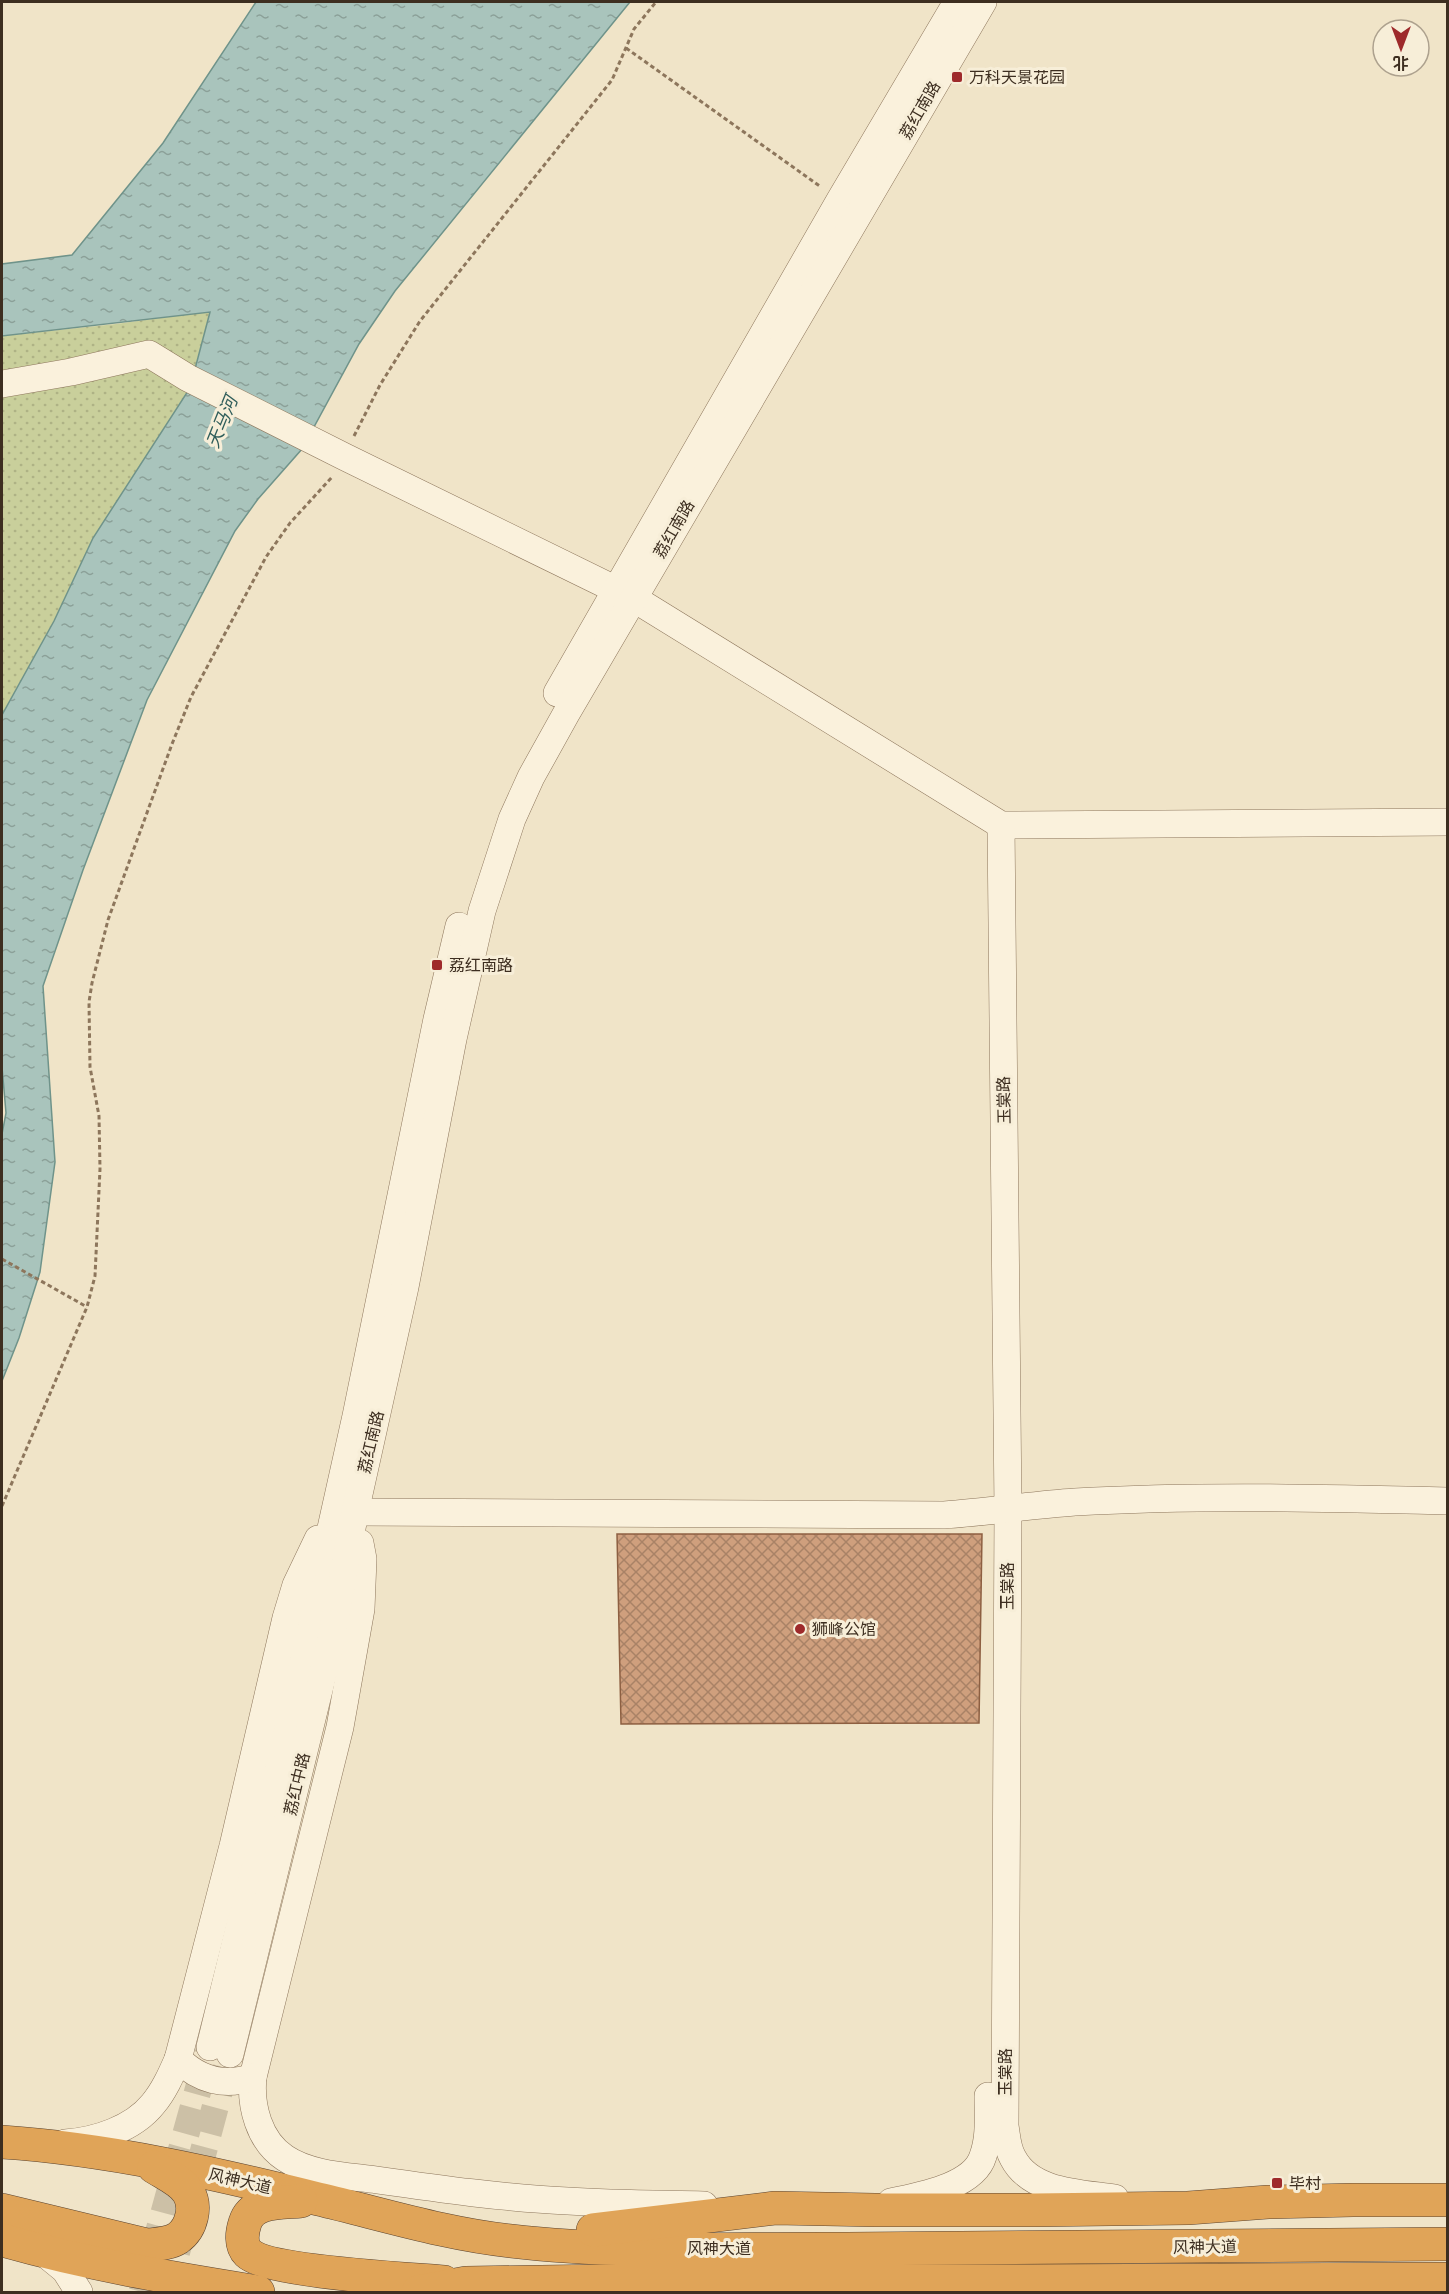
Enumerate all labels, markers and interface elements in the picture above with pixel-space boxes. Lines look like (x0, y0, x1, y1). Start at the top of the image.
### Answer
north arrow (1371, 18, 1431, 78)
text: 北 (1393, 54, 1409, 71)
place label: 万科天景花园 (969, 69, 1065, 86)
marker: 万科天景花园 (950, 70, 964, 84)
street label: 荔红南路 (897, 78, 943, 142)
water label: 天马河 (203, 390, 243, 451)
street label: 荔红南路 (651, 497, 697, 561)
place label: 荔红南路 (449, 957, 513, 974)
marker: 荔红南路 (430, 958, 444, 972)
street label: 玉棠路 (995, 1076, 1013, 1124)
street label: 荔红南路 (356, 1409, 386, 1475)
street label: 玉棠路 (999, 1562, 1016, 1610)
place label: 狮峰公馆 (812, 1621, 876, 1638)
marker: 狮峰公馆 (793, 1622, 807, 1636)
street label: 荔红中路 (282, 1751, 312, 1817)
street label: 玉棠路 (997, 2048, 1014, 2096)
street label: 风神大道 (207, 2166, 273, 2196)
place label: 毕村 (1289, 2175, 1321, 2192)
marker: 毕村 (1270, 2176, 1284, 2190)
street label: 风神大道 (1173, 2238, 1237, 2256)
street label: 风神大道 (687, 2240, 751, 2257)

